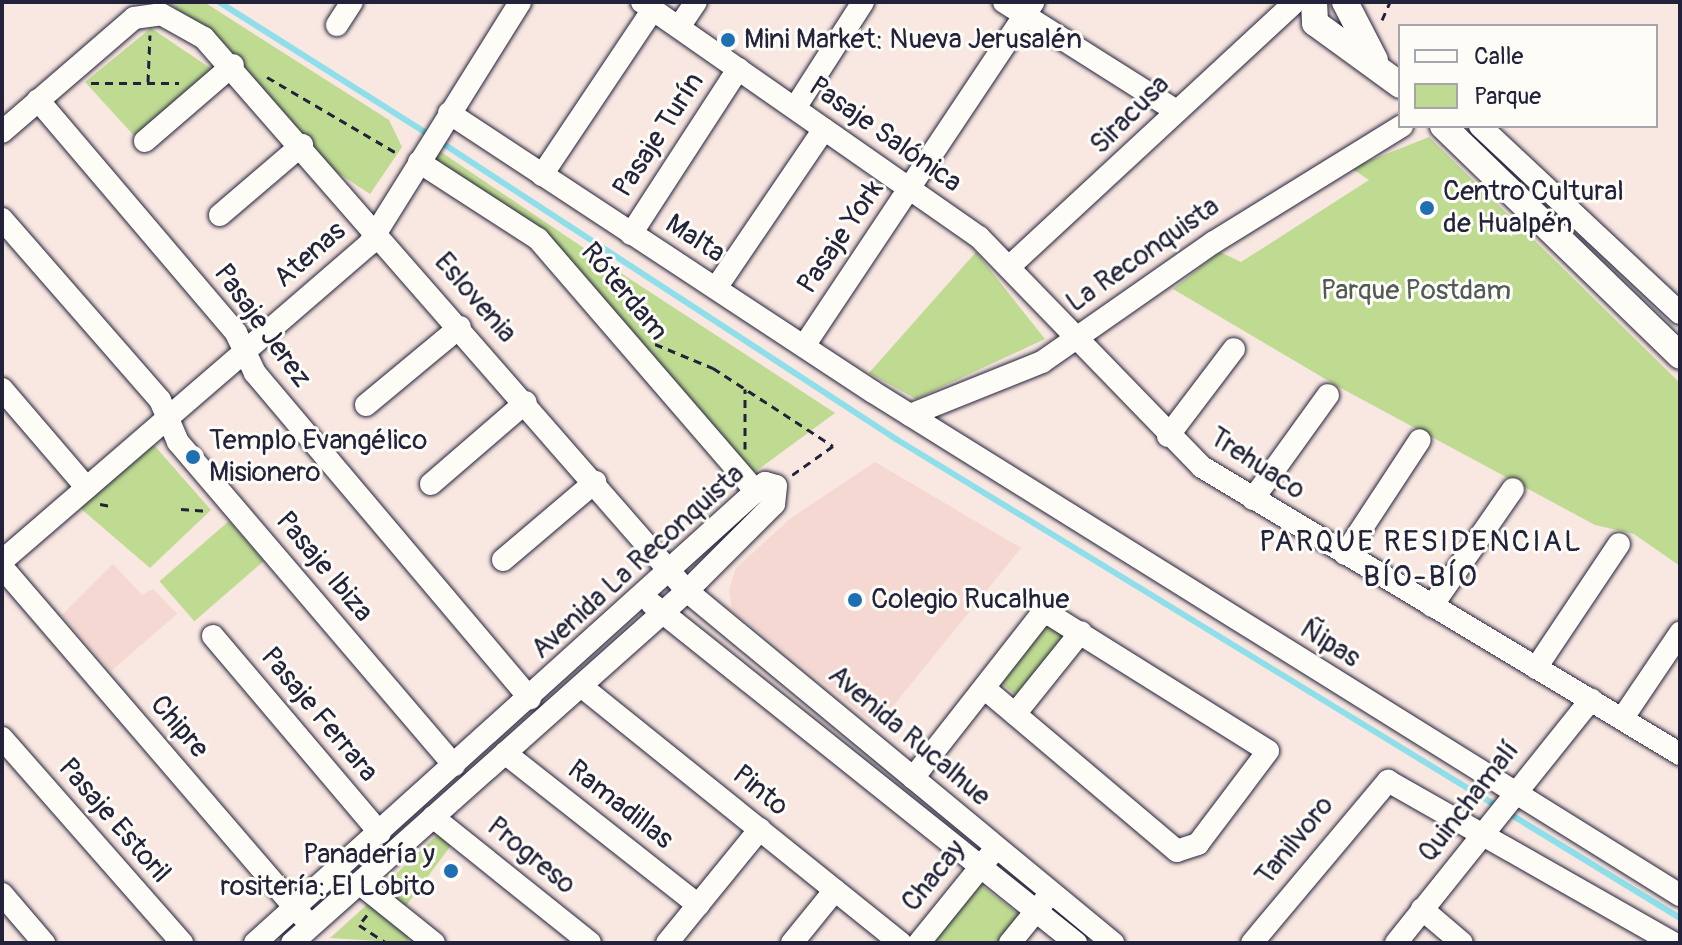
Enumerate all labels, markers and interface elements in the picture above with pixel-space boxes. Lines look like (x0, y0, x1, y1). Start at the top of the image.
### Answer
place label: Mini Market: Nueva Jerusalén (744, 23, 1082, 57)
legend (1398, 24, 1658, 128)
marker: Mini Market: Nueva Jerusalén (719, 31, 737, 49)
text: Calle (1474, 42, 1523, 71)
street label: Pasaje Turín (606, 66, 712, 204)
street label: Siracusa (1083, 68, 1177, 162)
street label: Pasaje Salónica (802, 70, 968, 200)
text: Parque (1474, 82, 1541, 111)
street label: Pasaje York (791, 174, 891, 300)
place label: Centro Cultural de Hualpén (1443, 175, 1624, 241)
street label: La Reconquista (1060, 190, 1226, 320)
marker: Centro Cultural de Hualpén (1418, 199, 1436, 217)
street label: Malta (659, 207, 731, 271)
street label: Atenas (267, 215, 353, 295)
street label: Róterdam (573, 236, 675, 348)
street label: Eslovenia (427, 246, 523, 350)
street label: Pasaje Jerez (206, 258, 318, 394)
park label: Parque Postdam (1321, 274, 1511, 308)
street label: Trehuaco (1203, 421, 1311, 507)
place label: Templo Evangélico Misionero (209, 424, 427, 490)
marker: Templo Evangélico Misionero (184, 448, 202, 466)
street label: Avenida La Reconquista (525, 458, 751, 666)
street label: Pasaje Ibiza (268, 505, 380, 629)
district label: PARQUE RESIDENCIAL BÍO-BÍO (1259, 524, 1583, 594)
place label: Colegio Rucalhue (871, 583, 1069, 617)
marker: Colegio Rucalhue (846, 591, 864, 609)
street label: Ñipas (1294, 613, 1366, 675)
street label: Pasaje Ferrara (253, 641, 385, 789)
street label: Avenida Rucalhue (821, 658, 997, 814)
street label: Chipre (143, 689, 215, 765)
street label: Quinchamalí (1411, 735, 1527, 869)
street label: Pasaje Estoril (51, 752, 177, 890)
street label: Ramadillas (561, 753, 679, 857)
street label: Pinto (725, 758, 795, 824)
street label: Tanilvoro (1249, 789, 1341, 893)
street label: Progreso (480, 810, 582, 902)
street label: Chacay (895, 833, 973, 919)
place label: Panadería y rositería: El Lobito (220, 838, 435, 904)
marker: Panadería y rositería: El Lobito (442, 862, 460, 880)

